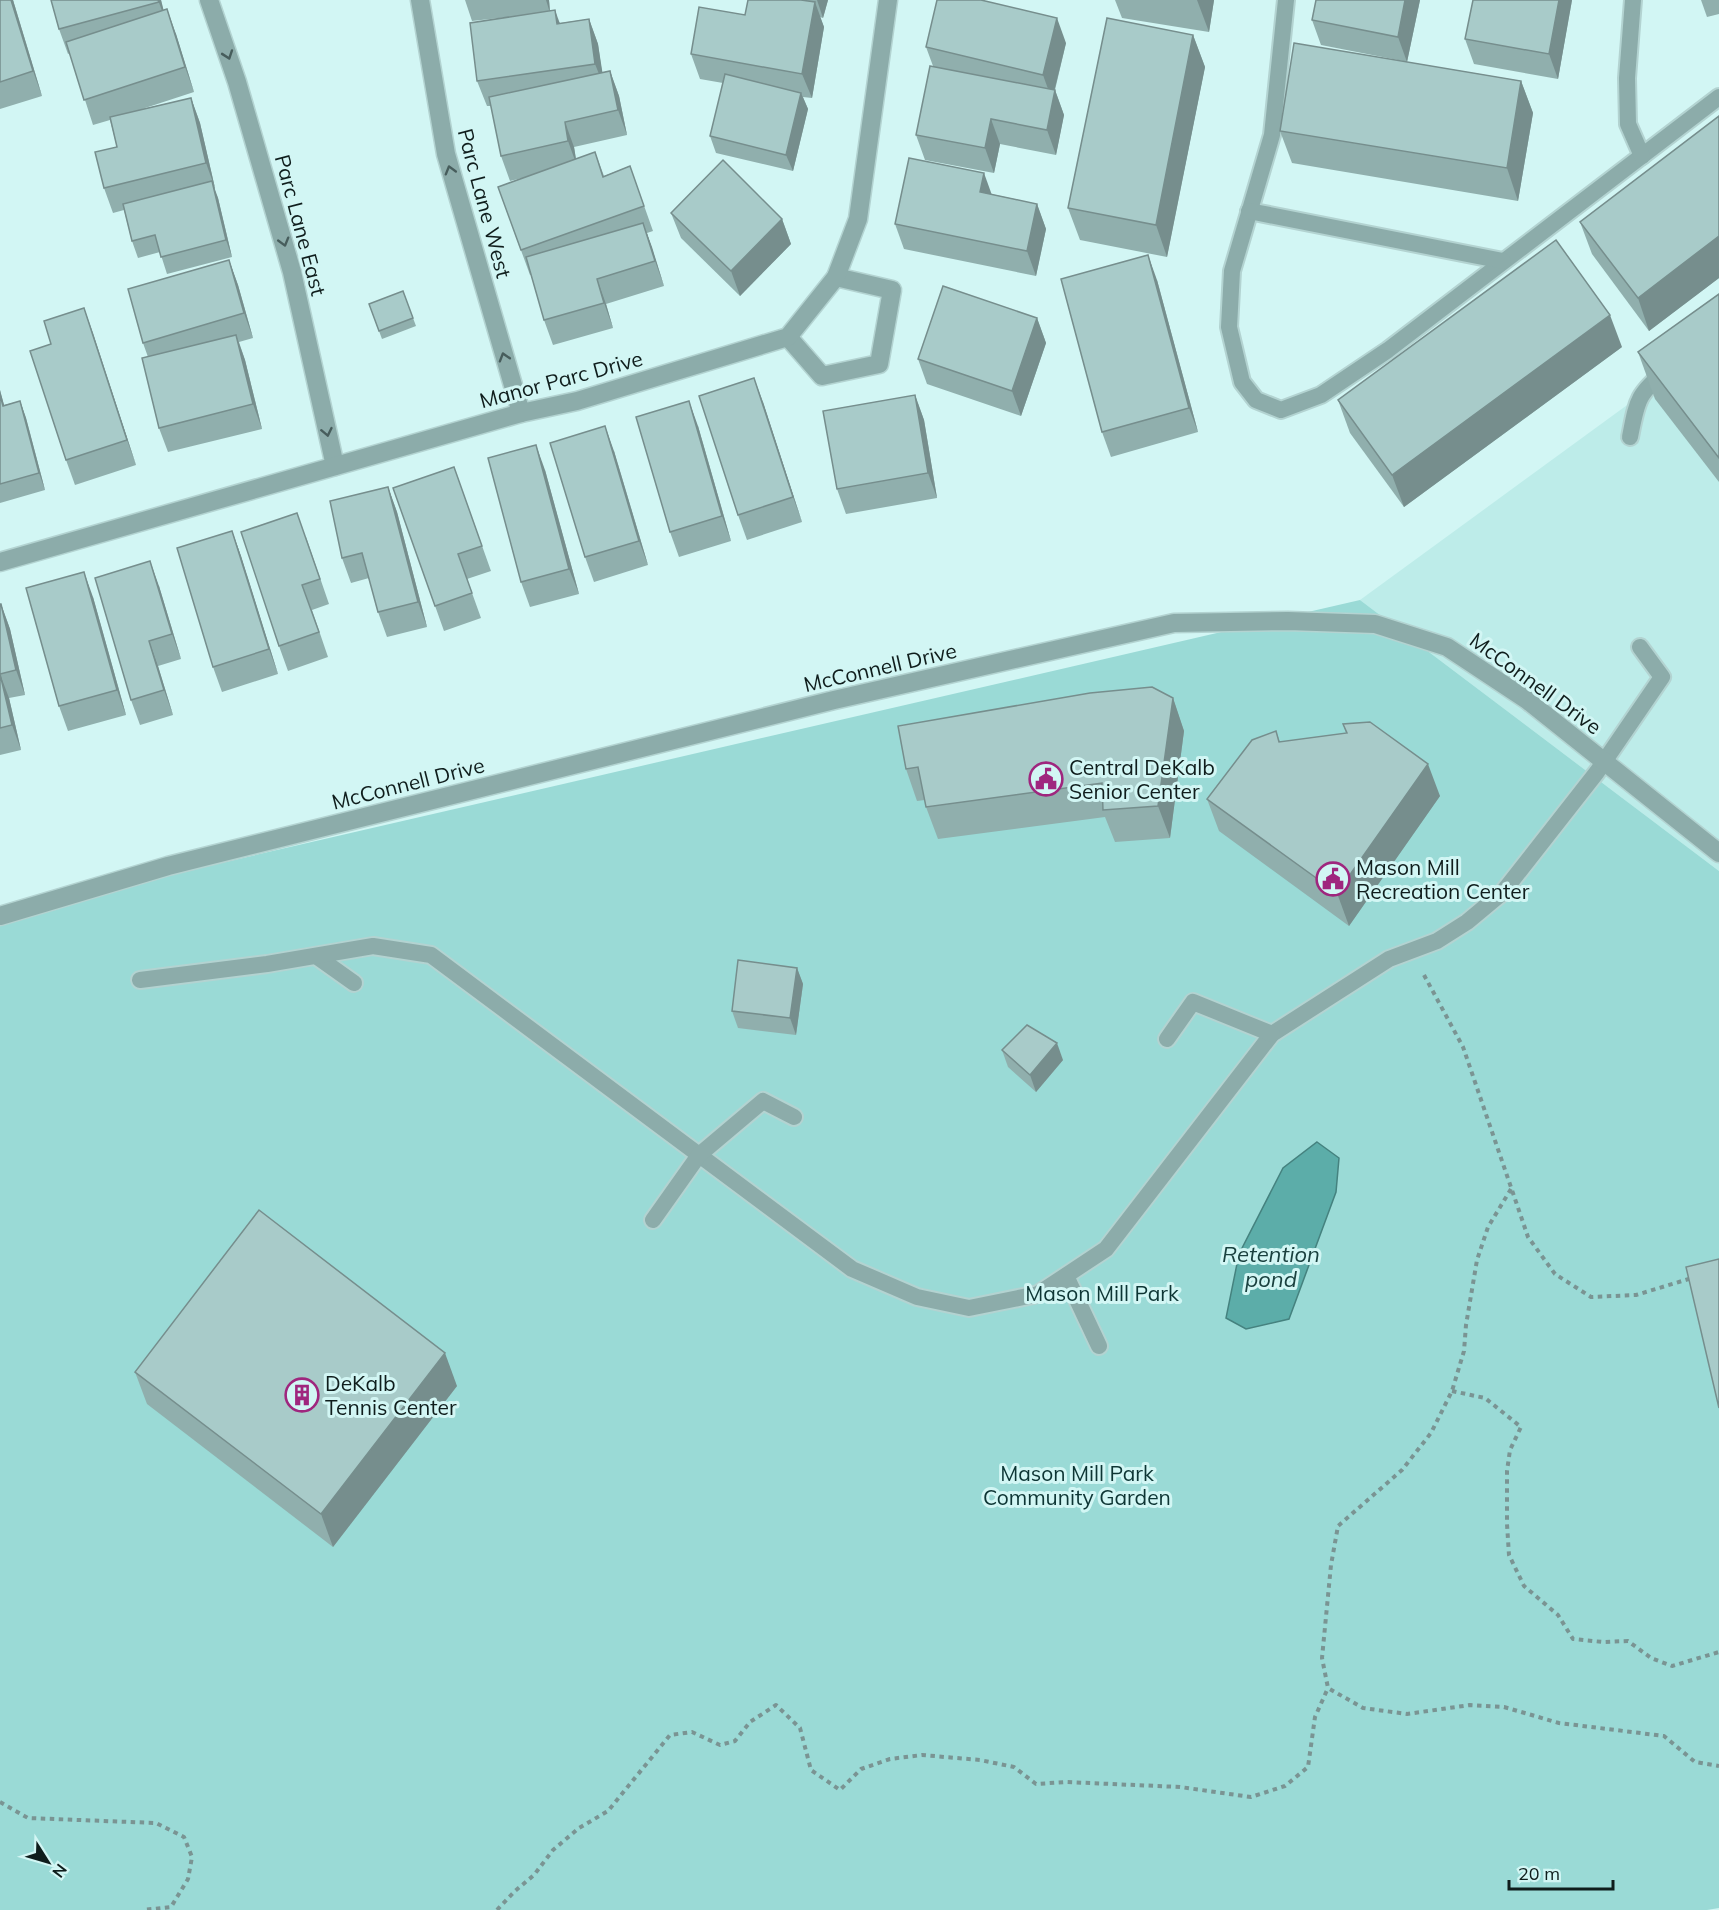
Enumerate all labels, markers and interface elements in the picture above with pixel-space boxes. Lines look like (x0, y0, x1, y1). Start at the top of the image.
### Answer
one-way arrow (221, 49, 233, 60)
street label: Parc Lane West (453, 125, 517, 281)
street label: Parc Lane East (270, 152, 332, 298)
one-way arrow (445, 165, 457, 176)
one-way arrow (276, 237, 289, 247)
street label: Manor Parc Drive (477, 345, 645, 413)
one-way arrow (499, 352, 511, 363)
one-way arrow (320, 427, 333, 437)
street label: McConnell Drive (1465, 627, 1607, 739)
street label: McConnell Drive (801, 637, 959, 697)
street label: McConnell Drive (329, 751, 487, 815)
place label: Central DeKalb Senior Center (1069, 754, 1215, 804)
public building icon: Central DeKalb Senior Center (1028, 761, 1064, 797)
place label: Mason Mill Recreation Center (1356, 854, 1530, 904)
public building icon: Mason Mill Recreation Center (1315, 861, 1351, 897)
water label: Retention pond (1222, 1240, 1320, 1293)
park label: Mason Mill Park (1025, 1280, 1179, 1306)
place label: DeKalb Tennis Center (325, 1370, 457, 1420)
building icon: DeKalb Tennis Center (284, 1377, 320, 1413)
park label: Mason Mill Park Community Garden (983, 1460, 1171, 1510)
north arrow (18, 1832, 78, 1892)
scale bar (1509, 1853, 1612, 1891)
text: N (48, 1860, 72, 1882)
text: 20 m (1518, 1862, 1560, 1885)

